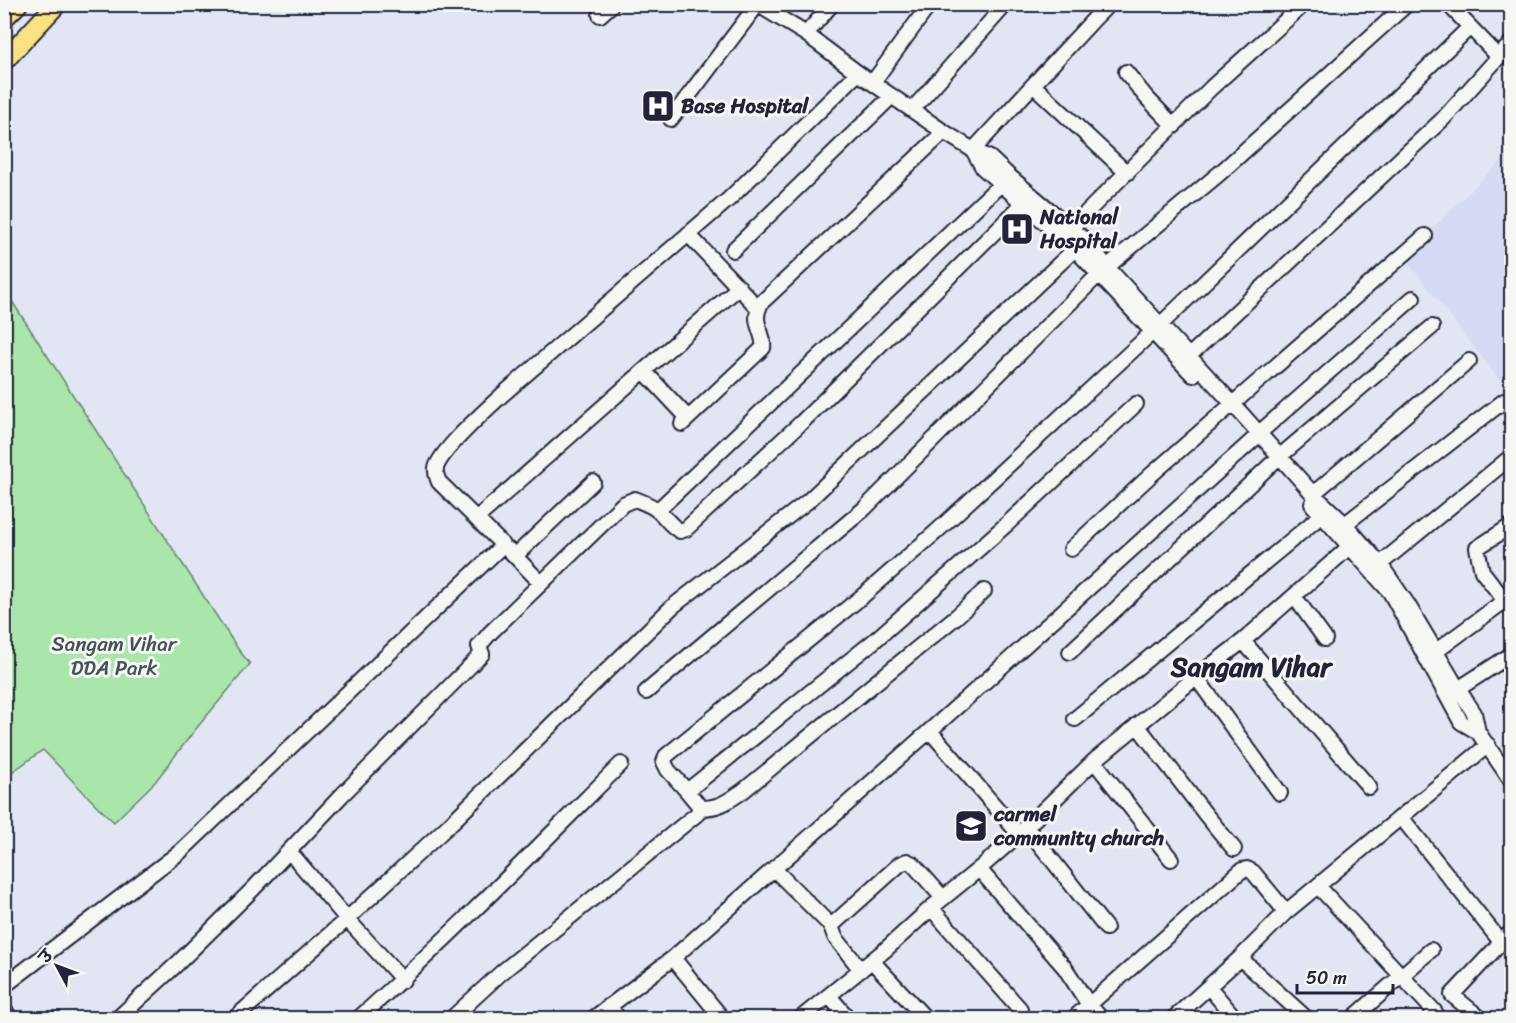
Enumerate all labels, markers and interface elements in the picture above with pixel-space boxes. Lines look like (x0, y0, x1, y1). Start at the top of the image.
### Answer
place label: Base Hospital (681, 87, 809, 125)
hospital icon: Base Hospital (640, 88, 676, 124)
place label: National Hospital (1039, 198, 1119, 260)
hospital icon: National Hospital (999, 211, 1035, 247)
park label: Sangam Vihar DDA Park (52, 625, 178, 687)
district label: Sangam Vihar (1170, 643, 1333, 691)
place label: carmel community church (993, 795, 1164, 857)
school or university icon: carmel community church (953, 808, 989, 844)
north arrow (27, 936, 87, 996)
text: उ (30, 942, 61, 972)
scale bar (1297, 957, 1393, 995)
text: 50 m (1306, 962, 1347, 994)

